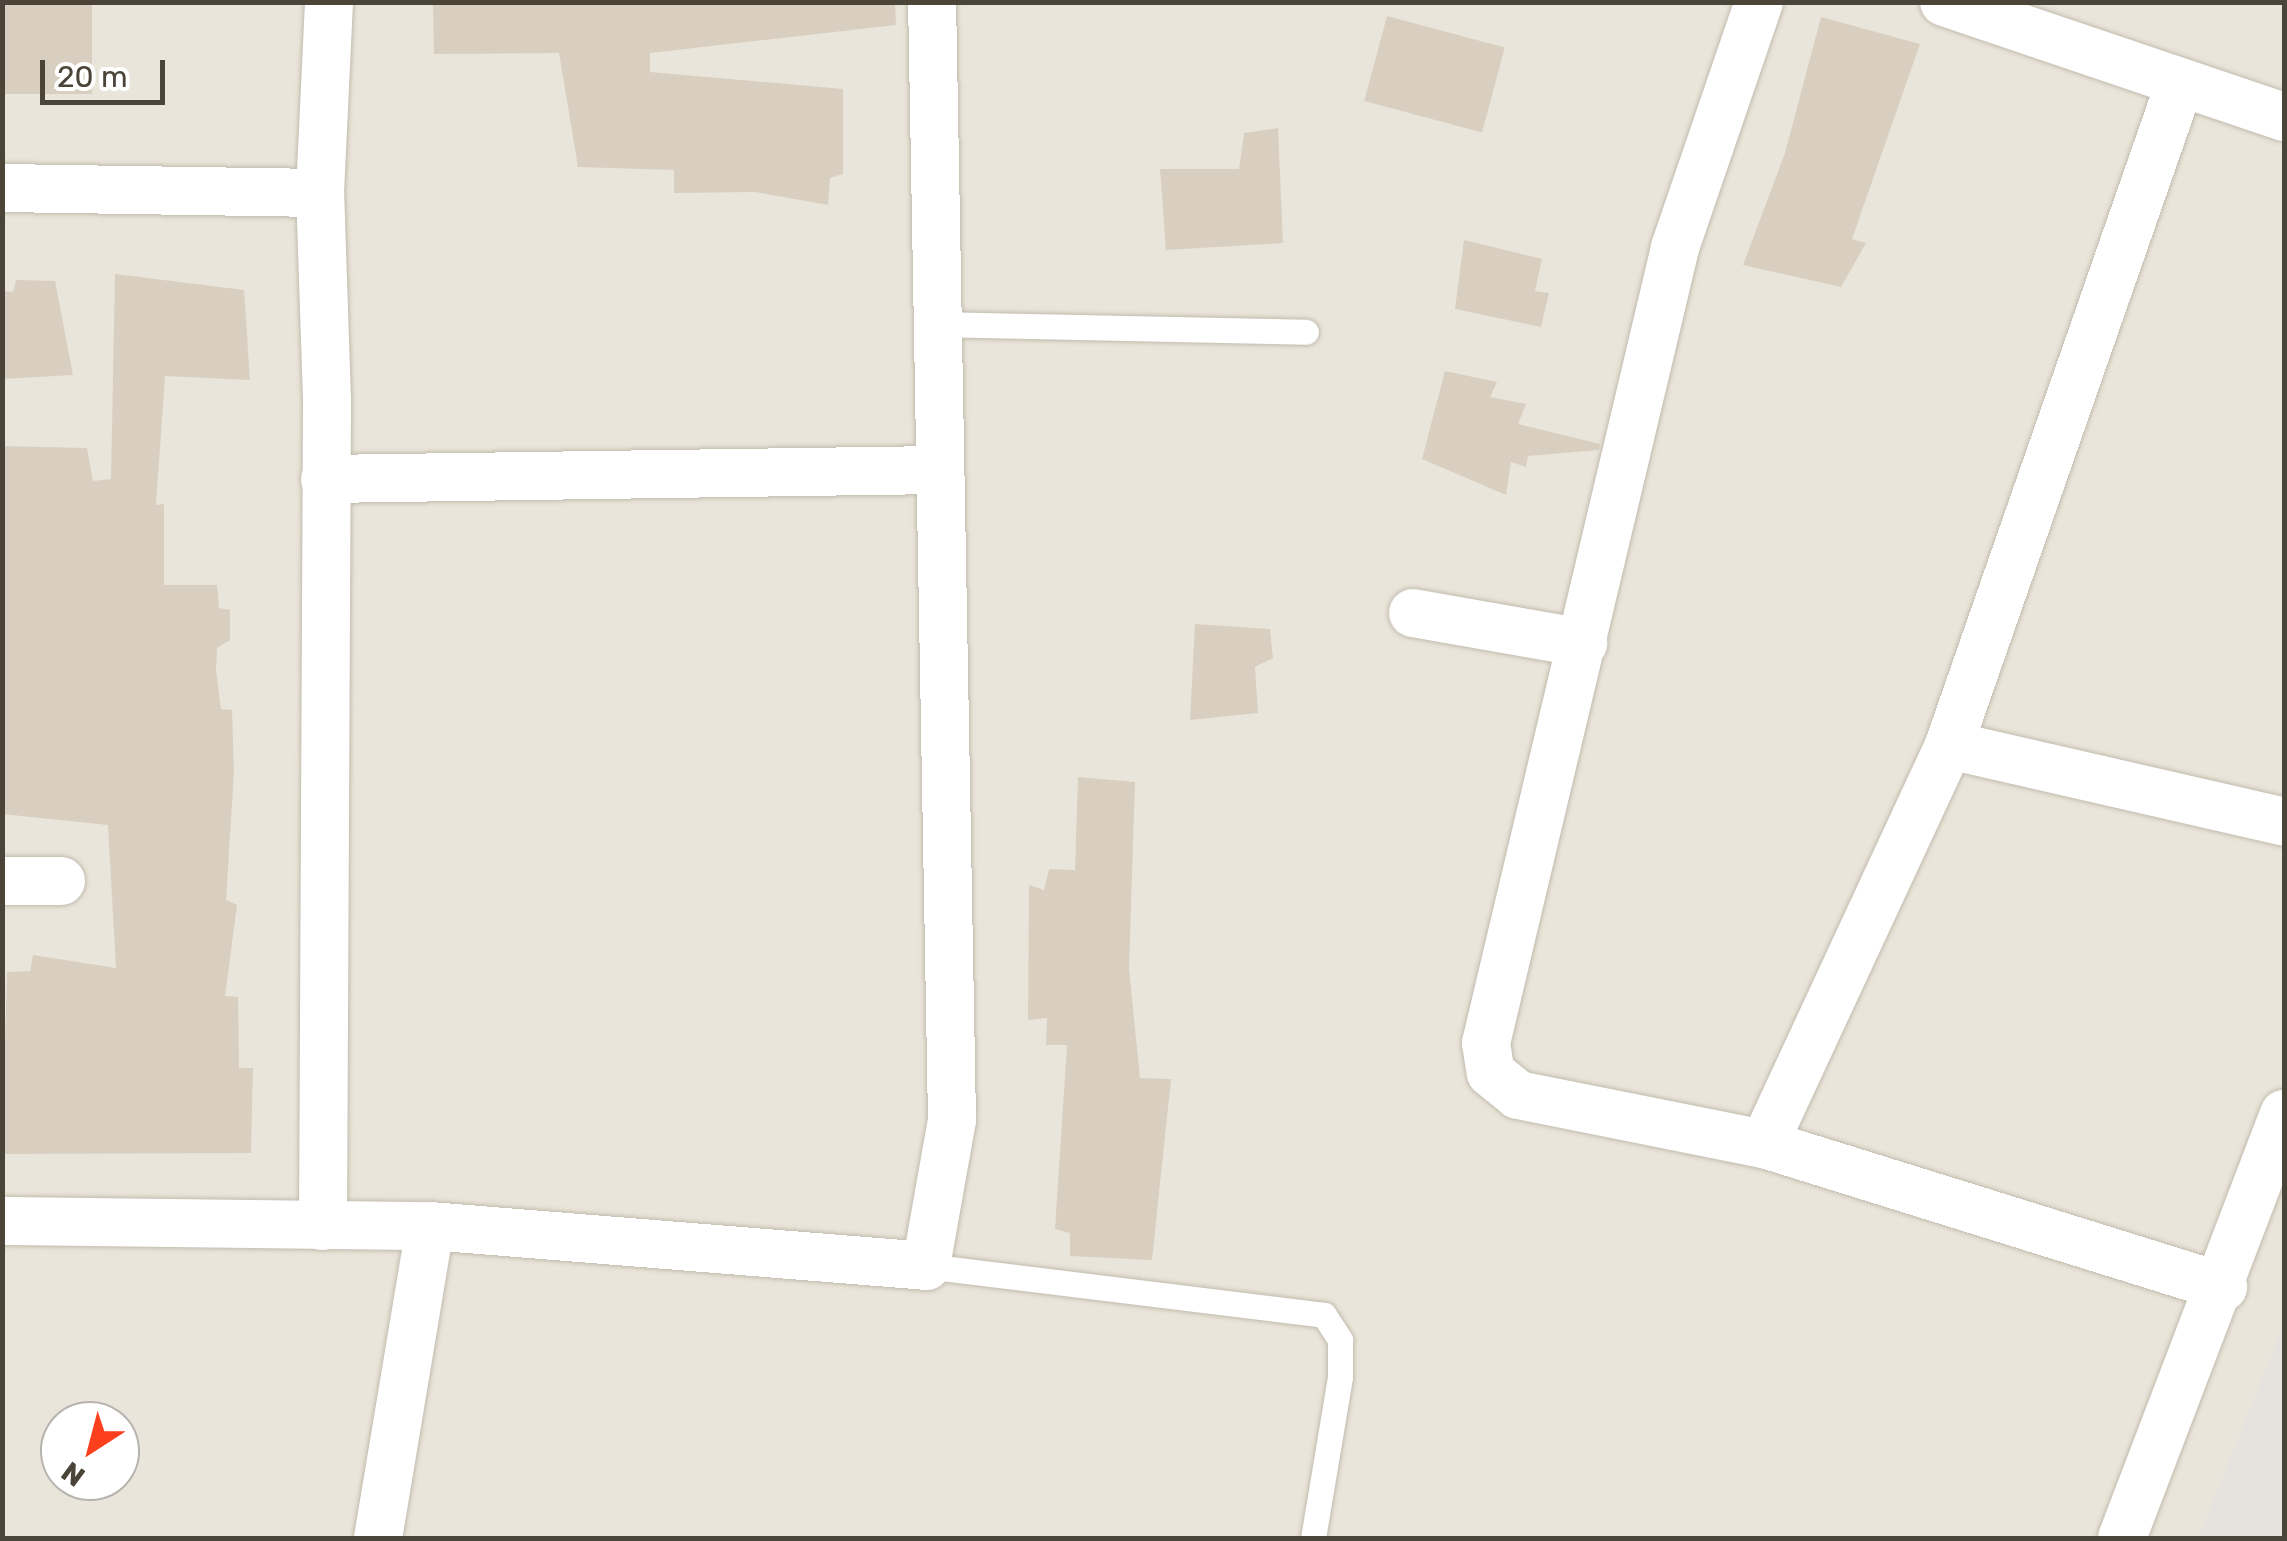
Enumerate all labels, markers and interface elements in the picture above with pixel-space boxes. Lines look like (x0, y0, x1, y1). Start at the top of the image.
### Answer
scale bar (45, 40, 170, 102)
text: 20 m (57, 59, 128, 95)
north arrow (40, 1401, 140, 1501)
text: N (55, 1455, 91, 1493)

